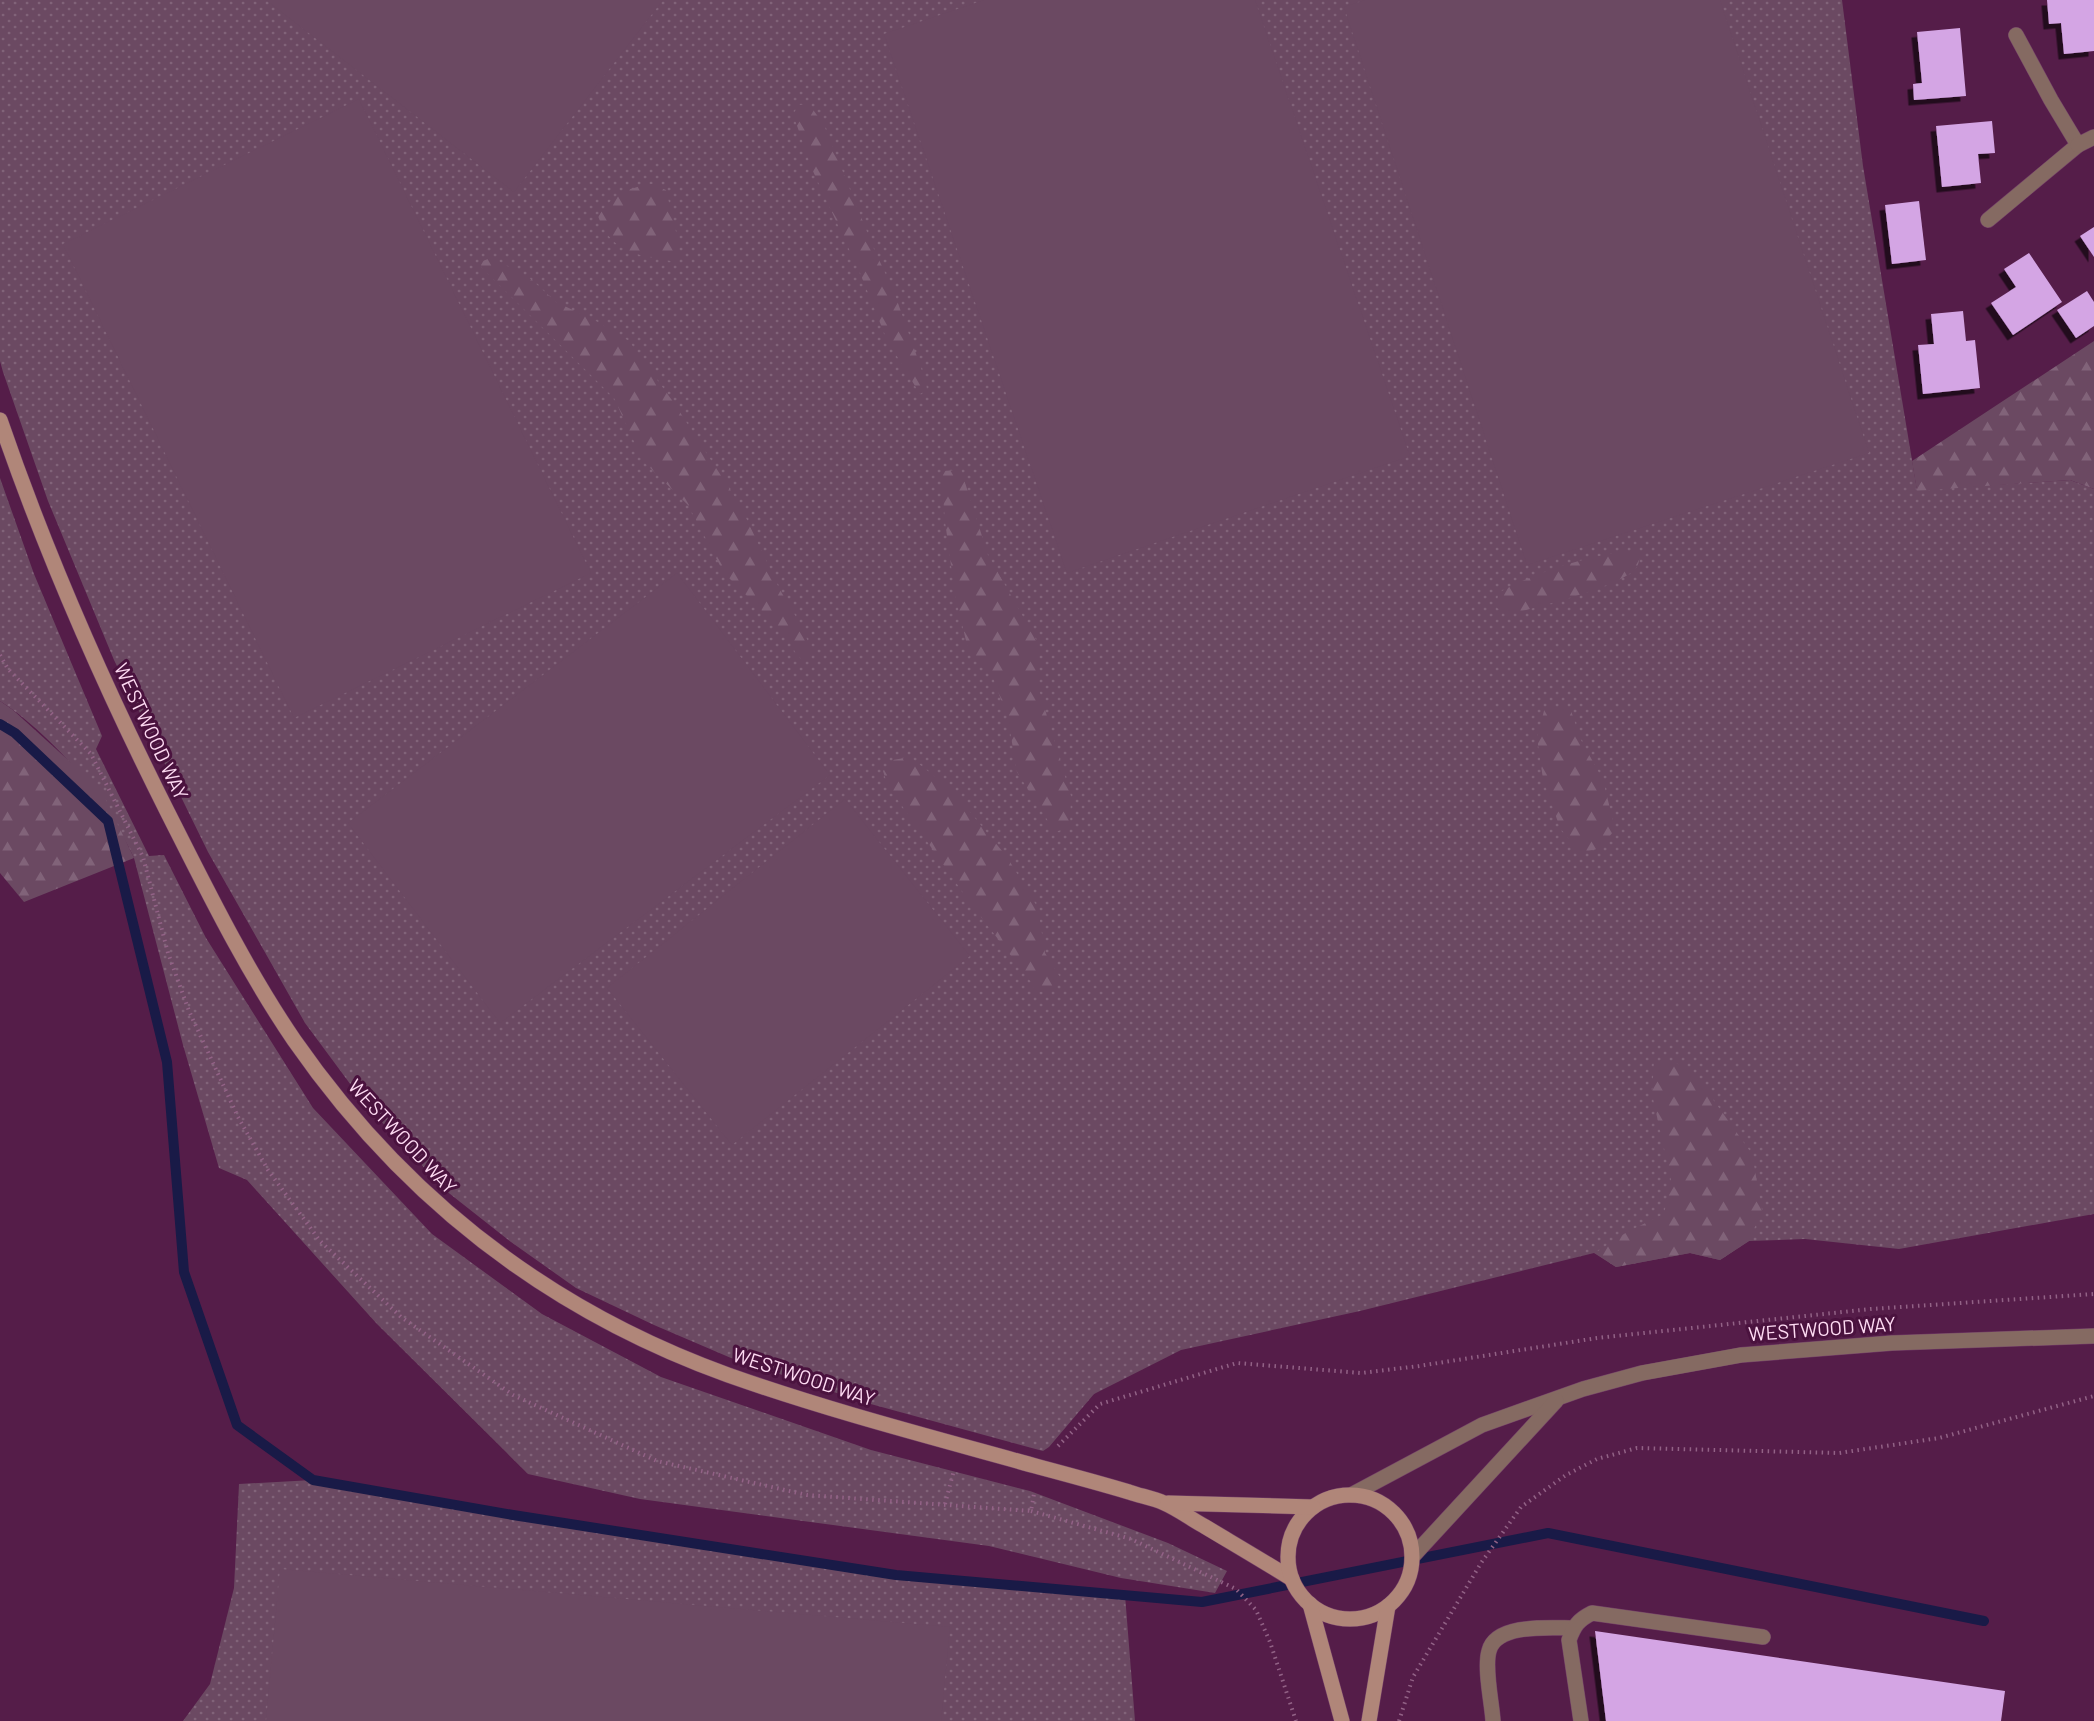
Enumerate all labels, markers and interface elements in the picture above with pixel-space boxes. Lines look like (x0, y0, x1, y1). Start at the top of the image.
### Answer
street label: WESTWOOD WAY (110, 659, 194, 803)
street label: WESTWOOD WAY (344, 1074, 462, 1198)
street label: WESTWOOD WAY (1747, 1311, 1897, 1345)
street label: WESTWOOD WAY (730, 1342, 878, 1410)

